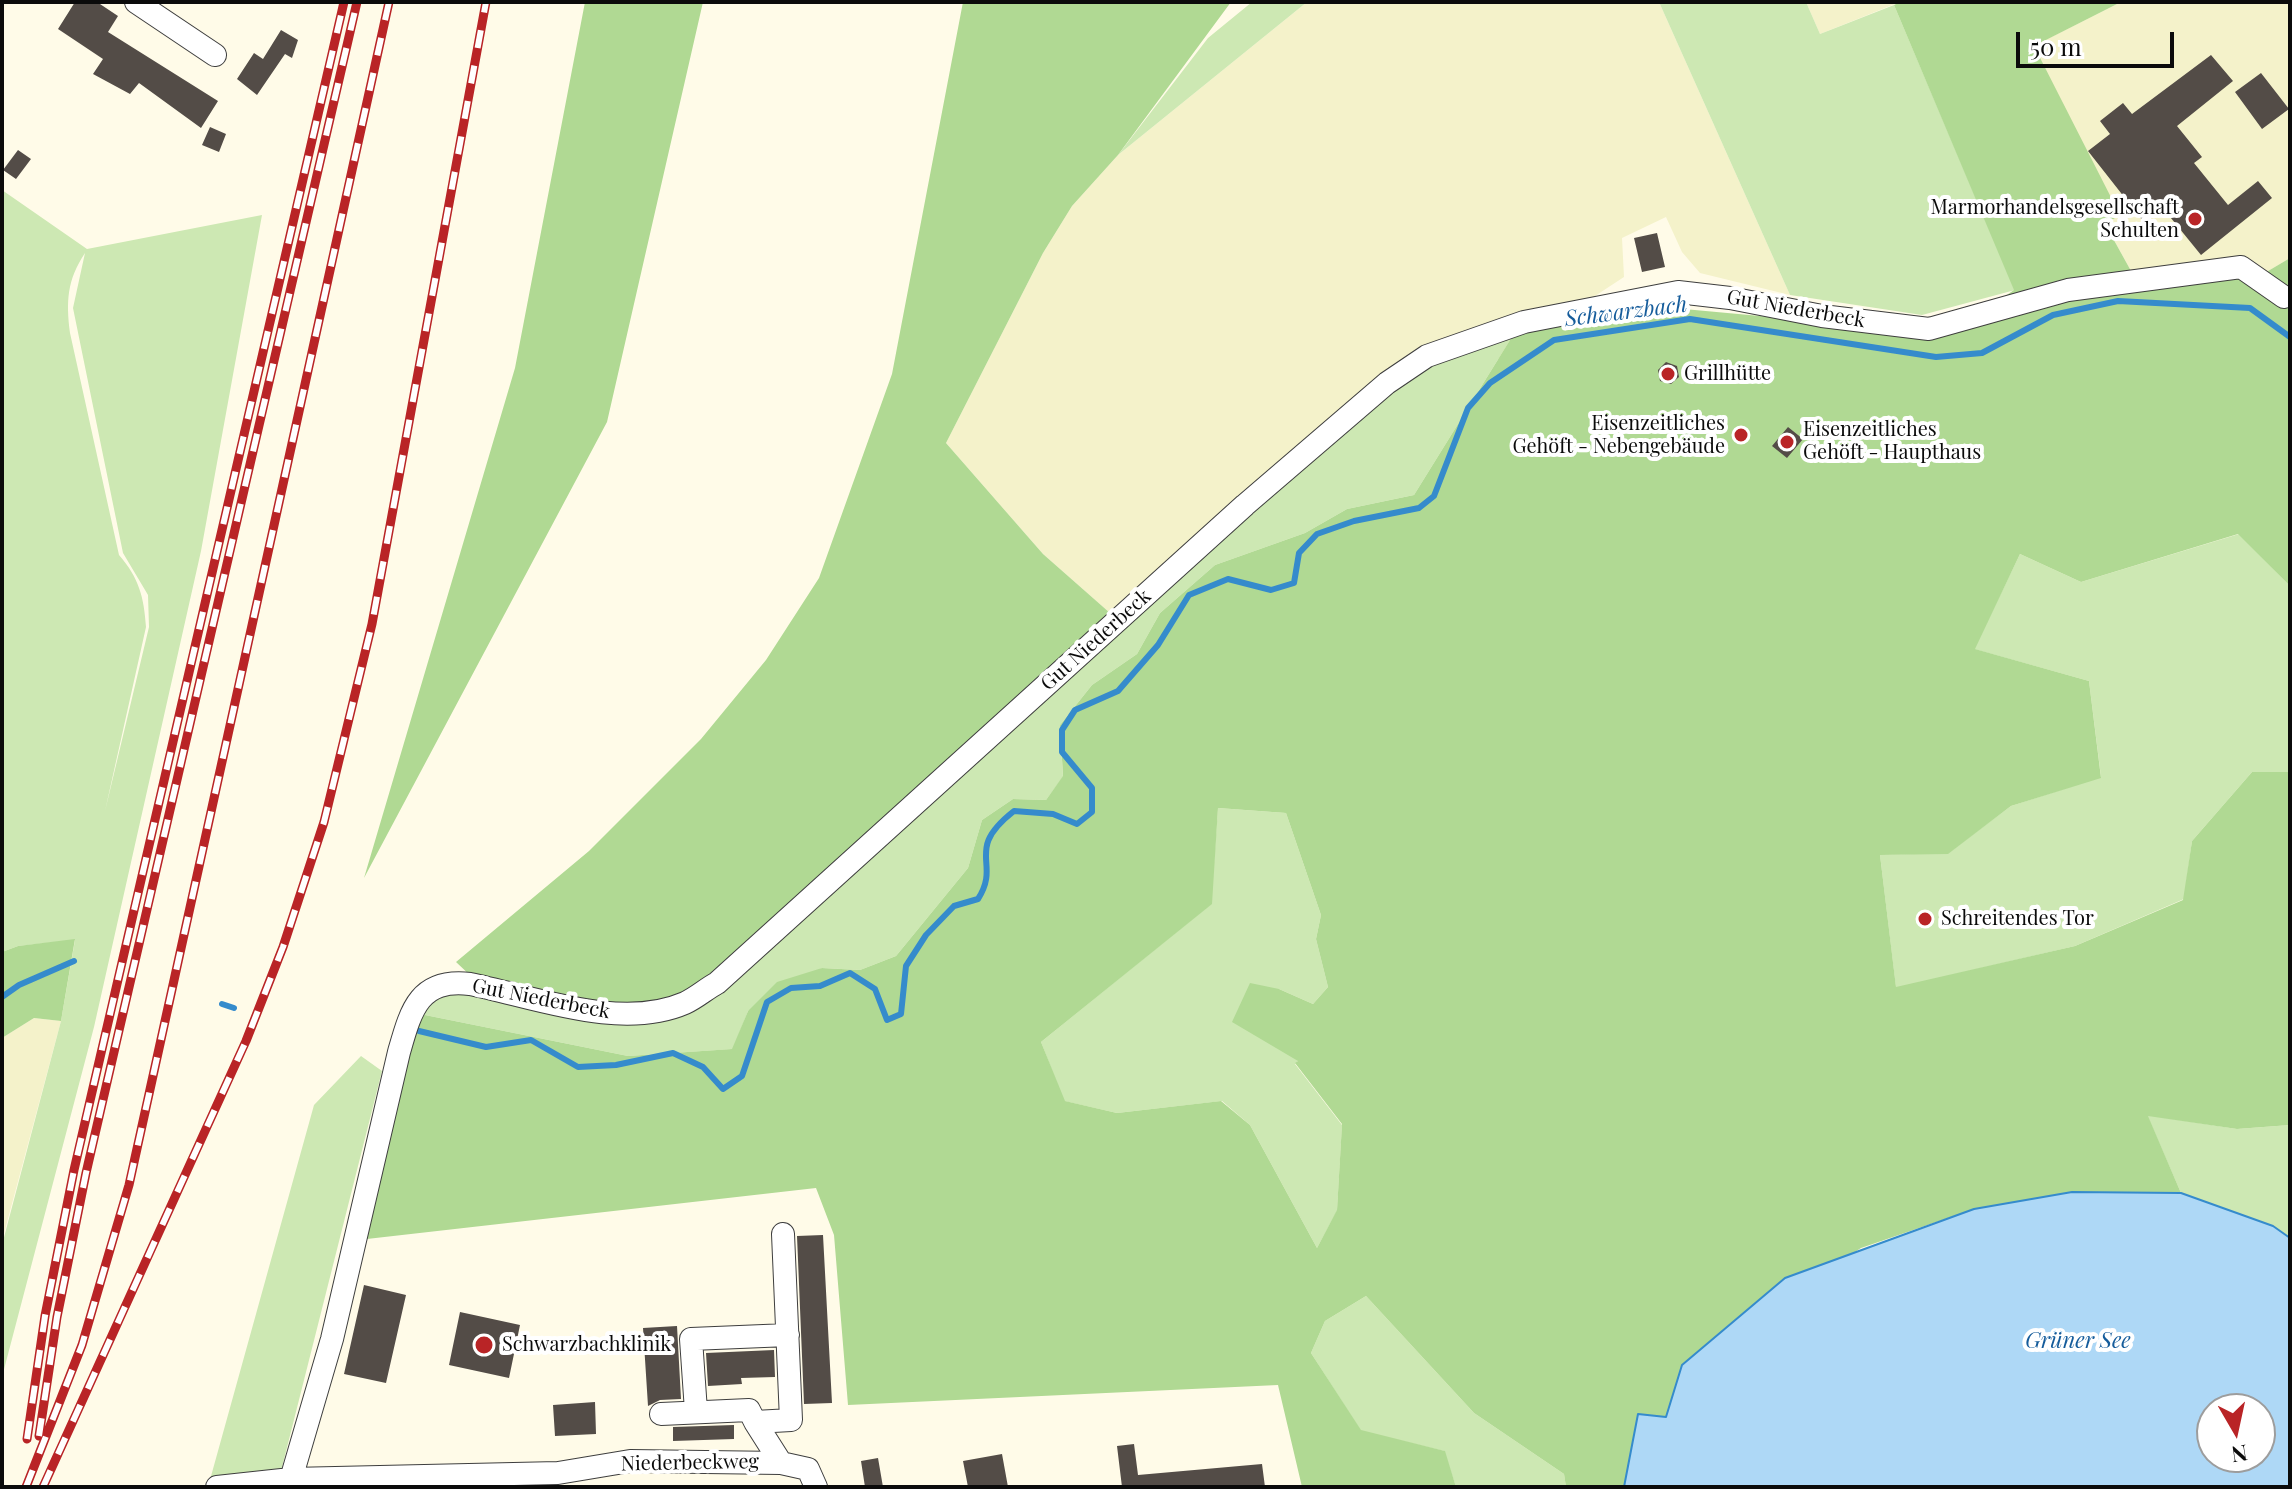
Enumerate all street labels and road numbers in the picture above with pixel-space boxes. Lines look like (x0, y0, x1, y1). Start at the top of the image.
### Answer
street label: Gut Niederbeck (1725, 285, 1867, 333)
street label: Gut Niederbeck (1036, 584, 1156, 696)
street label: Gut Niederbeck (470, 974, 612, 1024)
street label: Niederbeckweg (621, 1450, 759, 1476)

